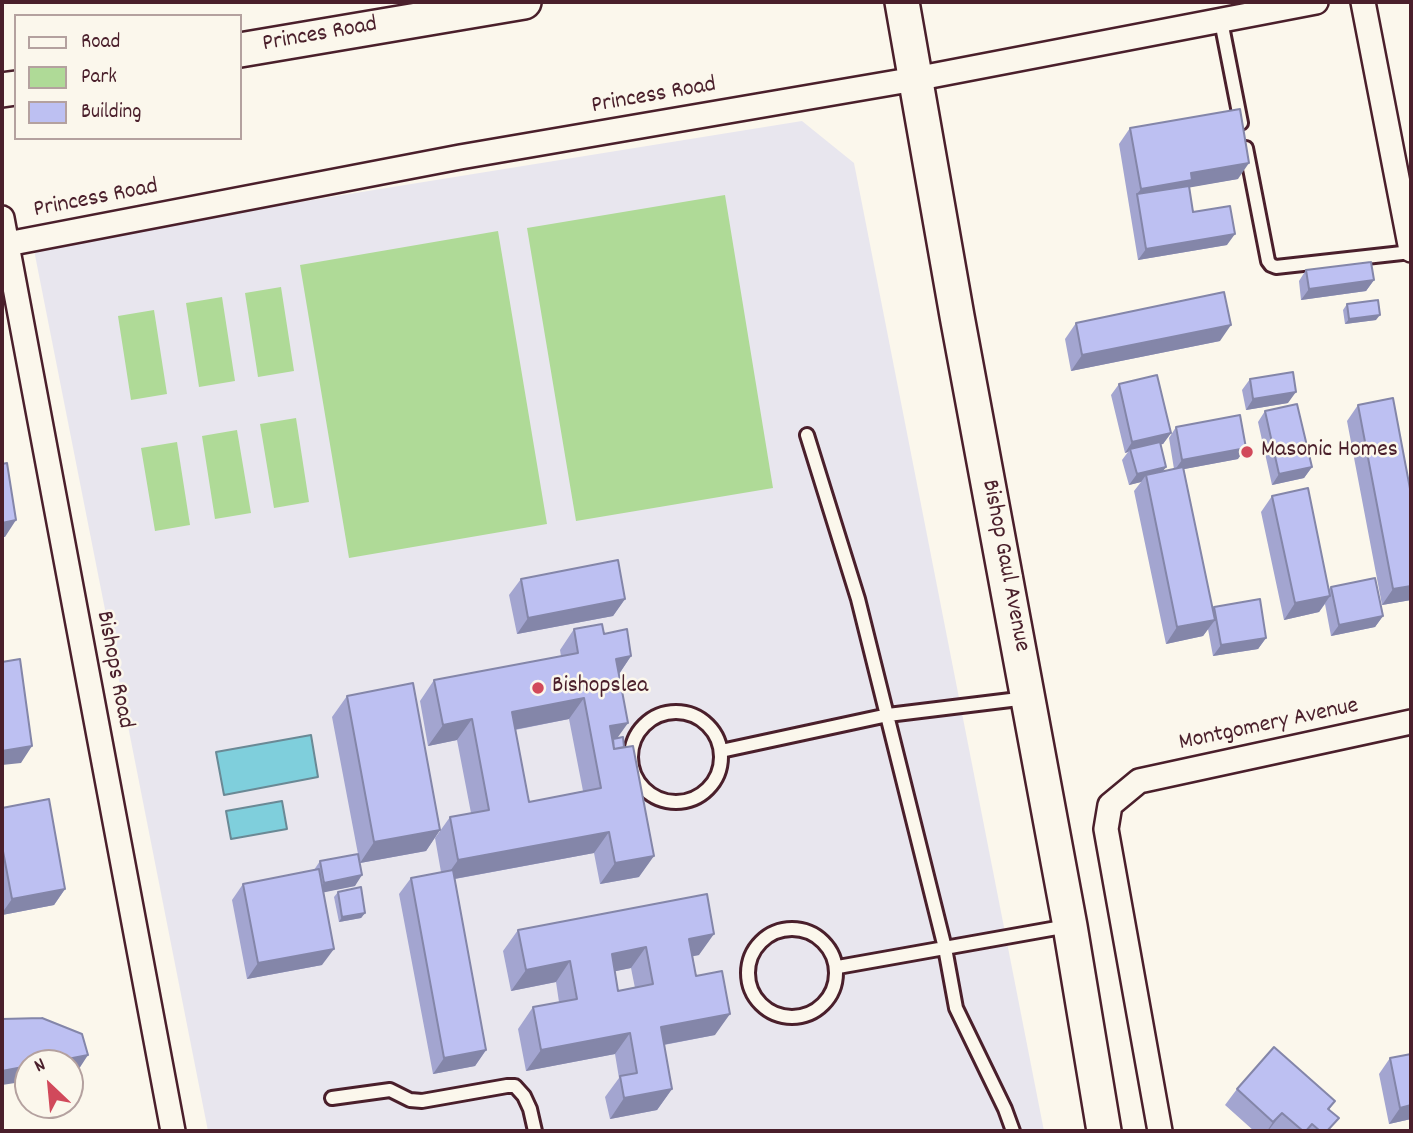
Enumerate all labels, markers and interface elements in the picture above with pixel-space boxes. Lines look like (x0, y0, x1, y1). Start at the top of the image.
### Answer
street label: Princes Road (260, 12, 380, 60)
legend (14, 14, 242, 140)
text: Road (81, 28, 120, 58)
text: Park (81, 63, 117, 93)
street label: Princess Road (589, 72, 719, 122)
text: Building (81, 98, 141, 128)
street label: Princess Road (31, 174, 161, 226)
place label: Masonic Homes (1261, 438, 1398, 466)
marker: Masonic Homes (1239, 444, 1255, 460)
street label: Bishop Gaul Avenue (973, 478, 1035, 654)
street label: Bishops Road (88, 609, 138, 731)
place label: Bishopslea (552, 674, 648, 702)
marker: Bishopslea (530, 680, 546, 696)
street label: Montgomery Avenue (1177, 693, 1361, 759)
north arrow (14, 1049, 84, 1119)
text: N (30, 1052, 51, 1081)

